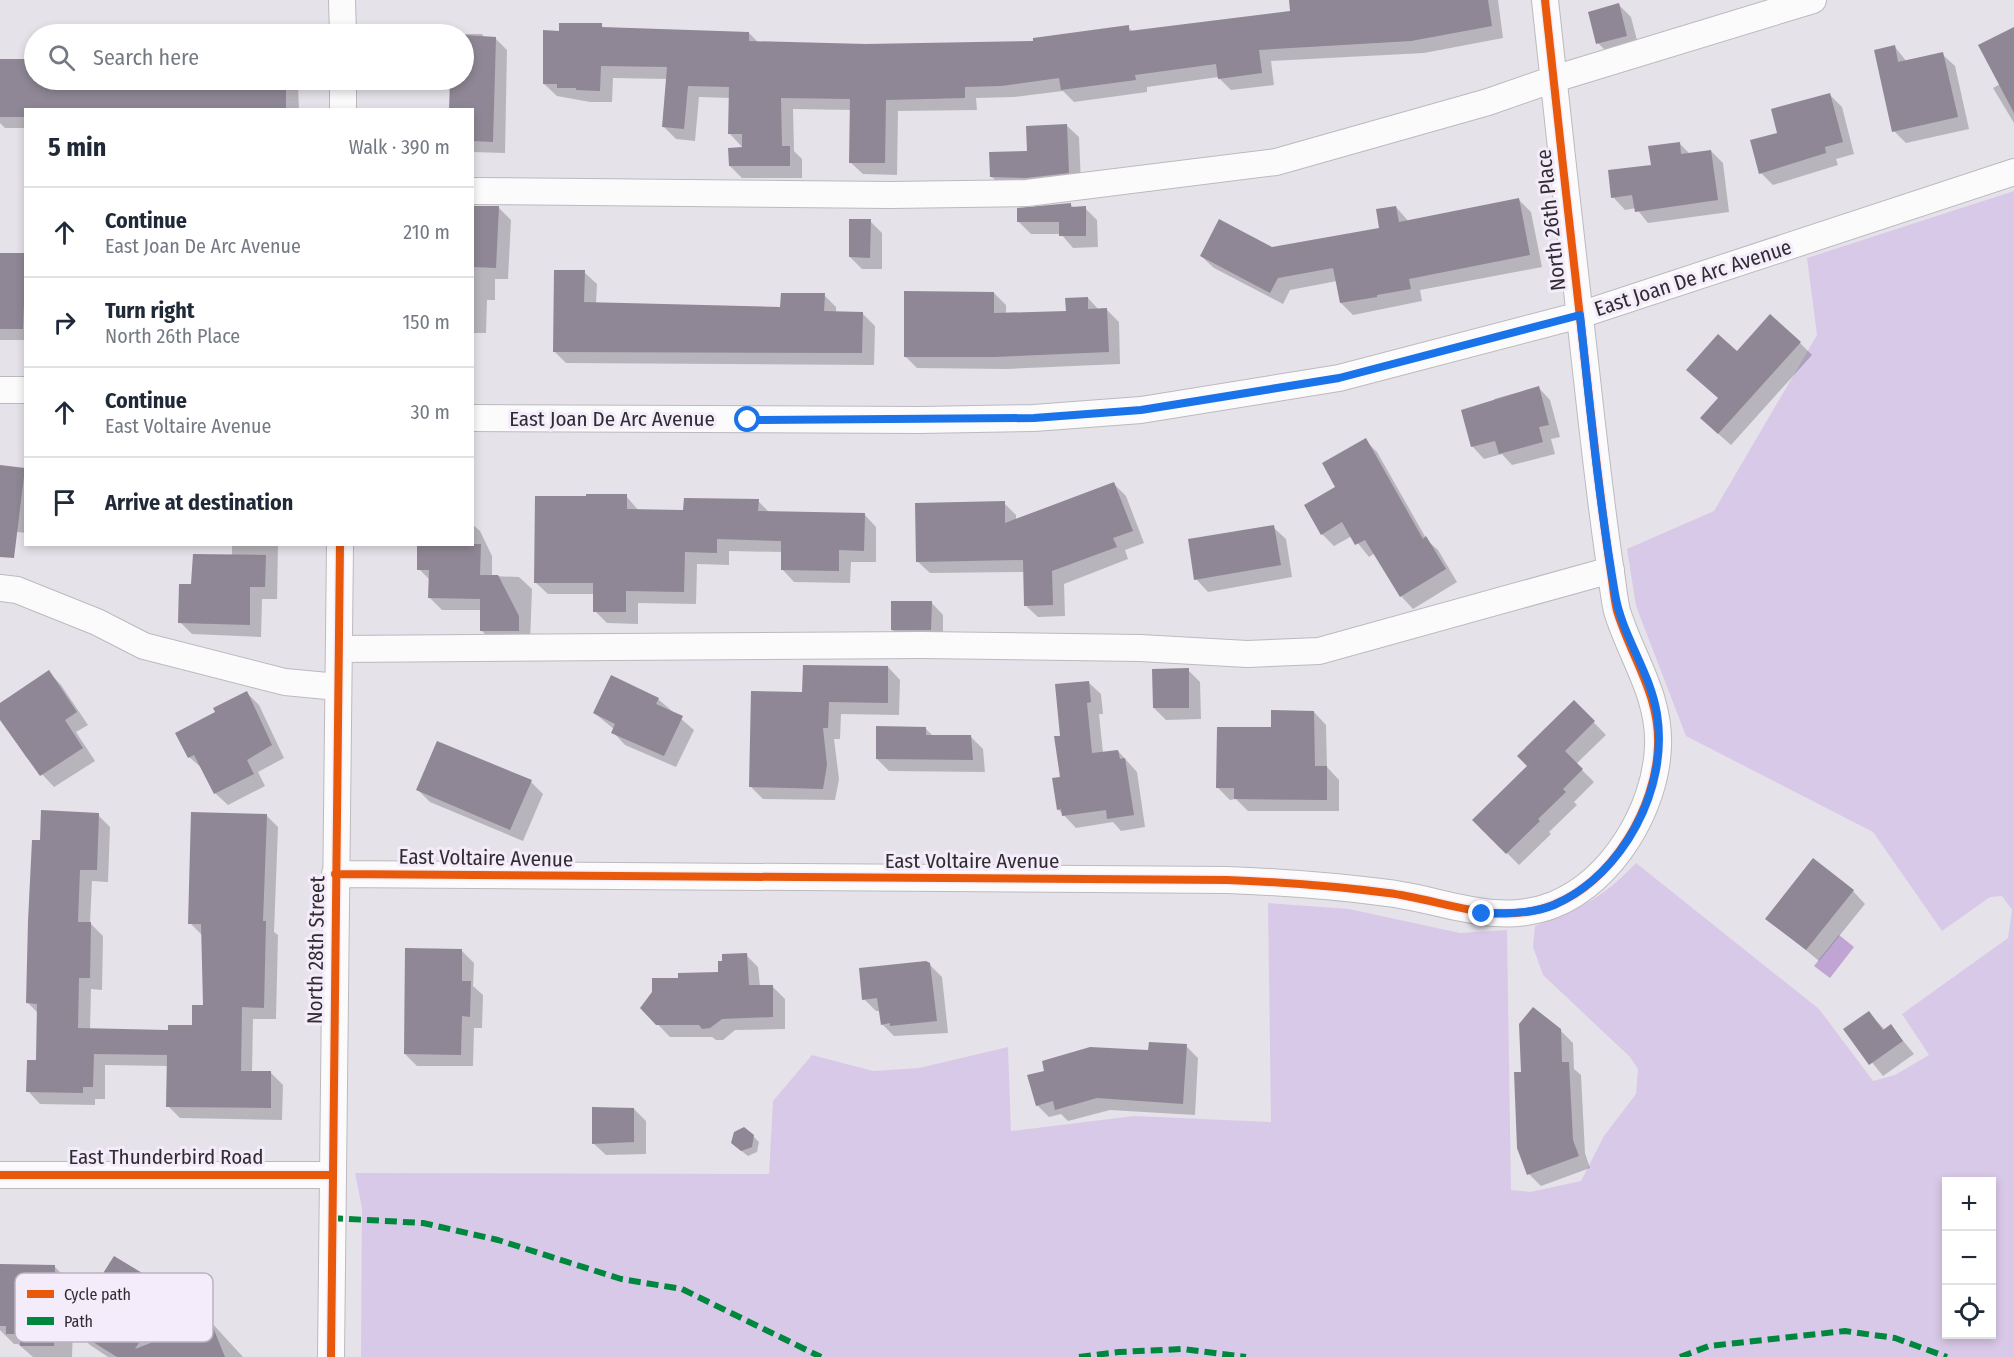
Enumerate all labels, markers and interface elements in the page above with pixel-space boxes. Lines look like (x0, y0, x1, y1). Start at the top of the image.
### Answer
search box (24, 24, 474, 90)
icon: search (45, 41, 78, 74)
text: Search here (93, 44, 199, 71)
text: 5 min (48, 132, 106, 163)
text: Walk · 390 m (349, 135, 450, 159)
street label: North 26th Place (1531, 148, 1571, 292)
text: Continue (105, 207, 187, 234)
icon: ahead (48, 216, 81, 249)
text: 210 m (403, 220, 450, 244)
text: East Joan De Arc Avenue (105, 234, 301, 258)
street label: East Joan De Arc Avenue (1591, 234, 1795, 322)
text: Turn right (105, 297, 194, 324)
icon: right (48, 306, 81, 339)
text: 150 m (403, 310, 450, 334)
text: North 26th Place (105, 324, 240, 348)
text: Continue (105, 387, 187, 414)
icon: ahead (48, 396, 81, 429)
text: 30 m (410, 400, 450, 424)
street label: East Joan De Arc Avenue (509, 406, 715, 432)
route start (734, 406, 760, 432)
text: East Voltaire Avenue (105, 414, 271, 438)
icon: arrive (48, 486, 81, 519)
text: Arrive at destination (105, 489, 293, 516)
street label: East Voltaire Avenue (398, 843, 574, 873)
street label: East Voltaire Avenue (885, 848, 1059, 874)
street label: North 28th Street (302, 876, 330, 1024)
route end (1468, 900, 1494, 926)
street label: East Thunderbird Road (68, 1144, 264, 1170)
map controls (1942, 1177, 1996, 1339)
button: + (1942, 1177, 1996, 1231)
button: − (1942, 1231, 1996, 1285)
legend (15, 1273, 213, 1342)
text: Cycle path (64, 1285, 131, 1304)
button: locate (1942, 1285, 1996, 1339)
text: Path (64, 1312, 93, 1331)

